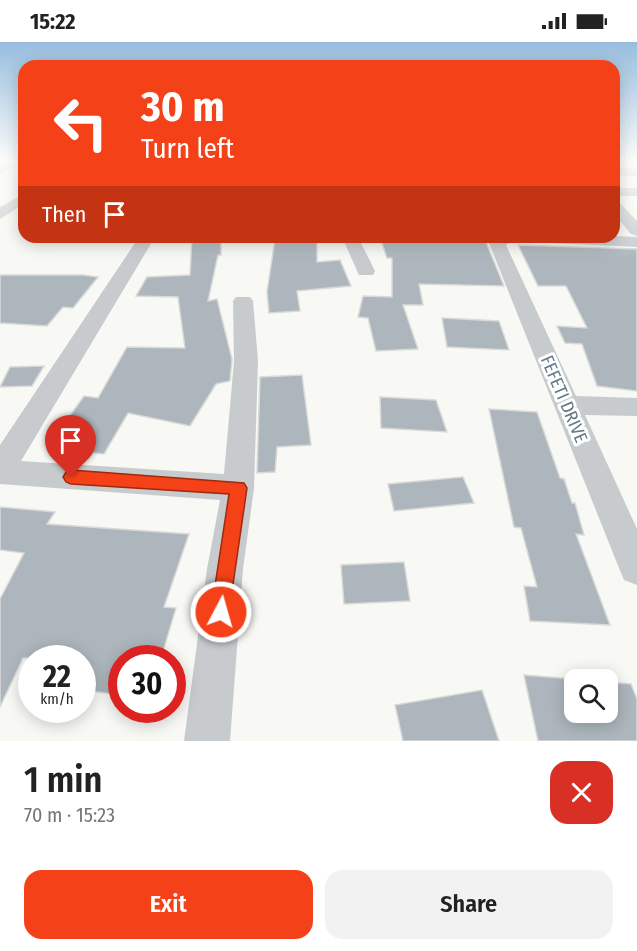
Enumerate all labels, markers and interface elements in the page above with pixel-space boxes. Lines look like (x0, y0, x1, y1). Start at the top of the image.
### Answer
text: 15:22 (30, 8, 76, 35)
text: 30 m (141, 82, 225, 132)
icon: left (42, 84, 120, 162)
text: Turn left (141, 133, 234, 165)
icon: arrive (98, 198, 131, 231)
text: Then (42, 201, 86, 228)
street label: FEFETI DRIVE (536, 352, 592, 446)
pin (45, 415, 96, 477)
icon: arrive (54, 424, 87, 457)
position arrow (189, 580, 253, 644)
speed limit sign: 30 (108, 645, 186, 723)
text: 22 (43, 659, 71, 695)
map controls (564, 669, 618, 723)
button: search (564, 669, 618, 723)
text: km/h (40, 690, 74, 708)
text: 1 min (24, 758, 102, 802)
button: close (550, 761, 613, 824)
text: 70 m · 15:23 (24, 803, 115, 827)
button: Exit (24, 870, 313, 939)
button: Share (325, 870, 613, 939)

